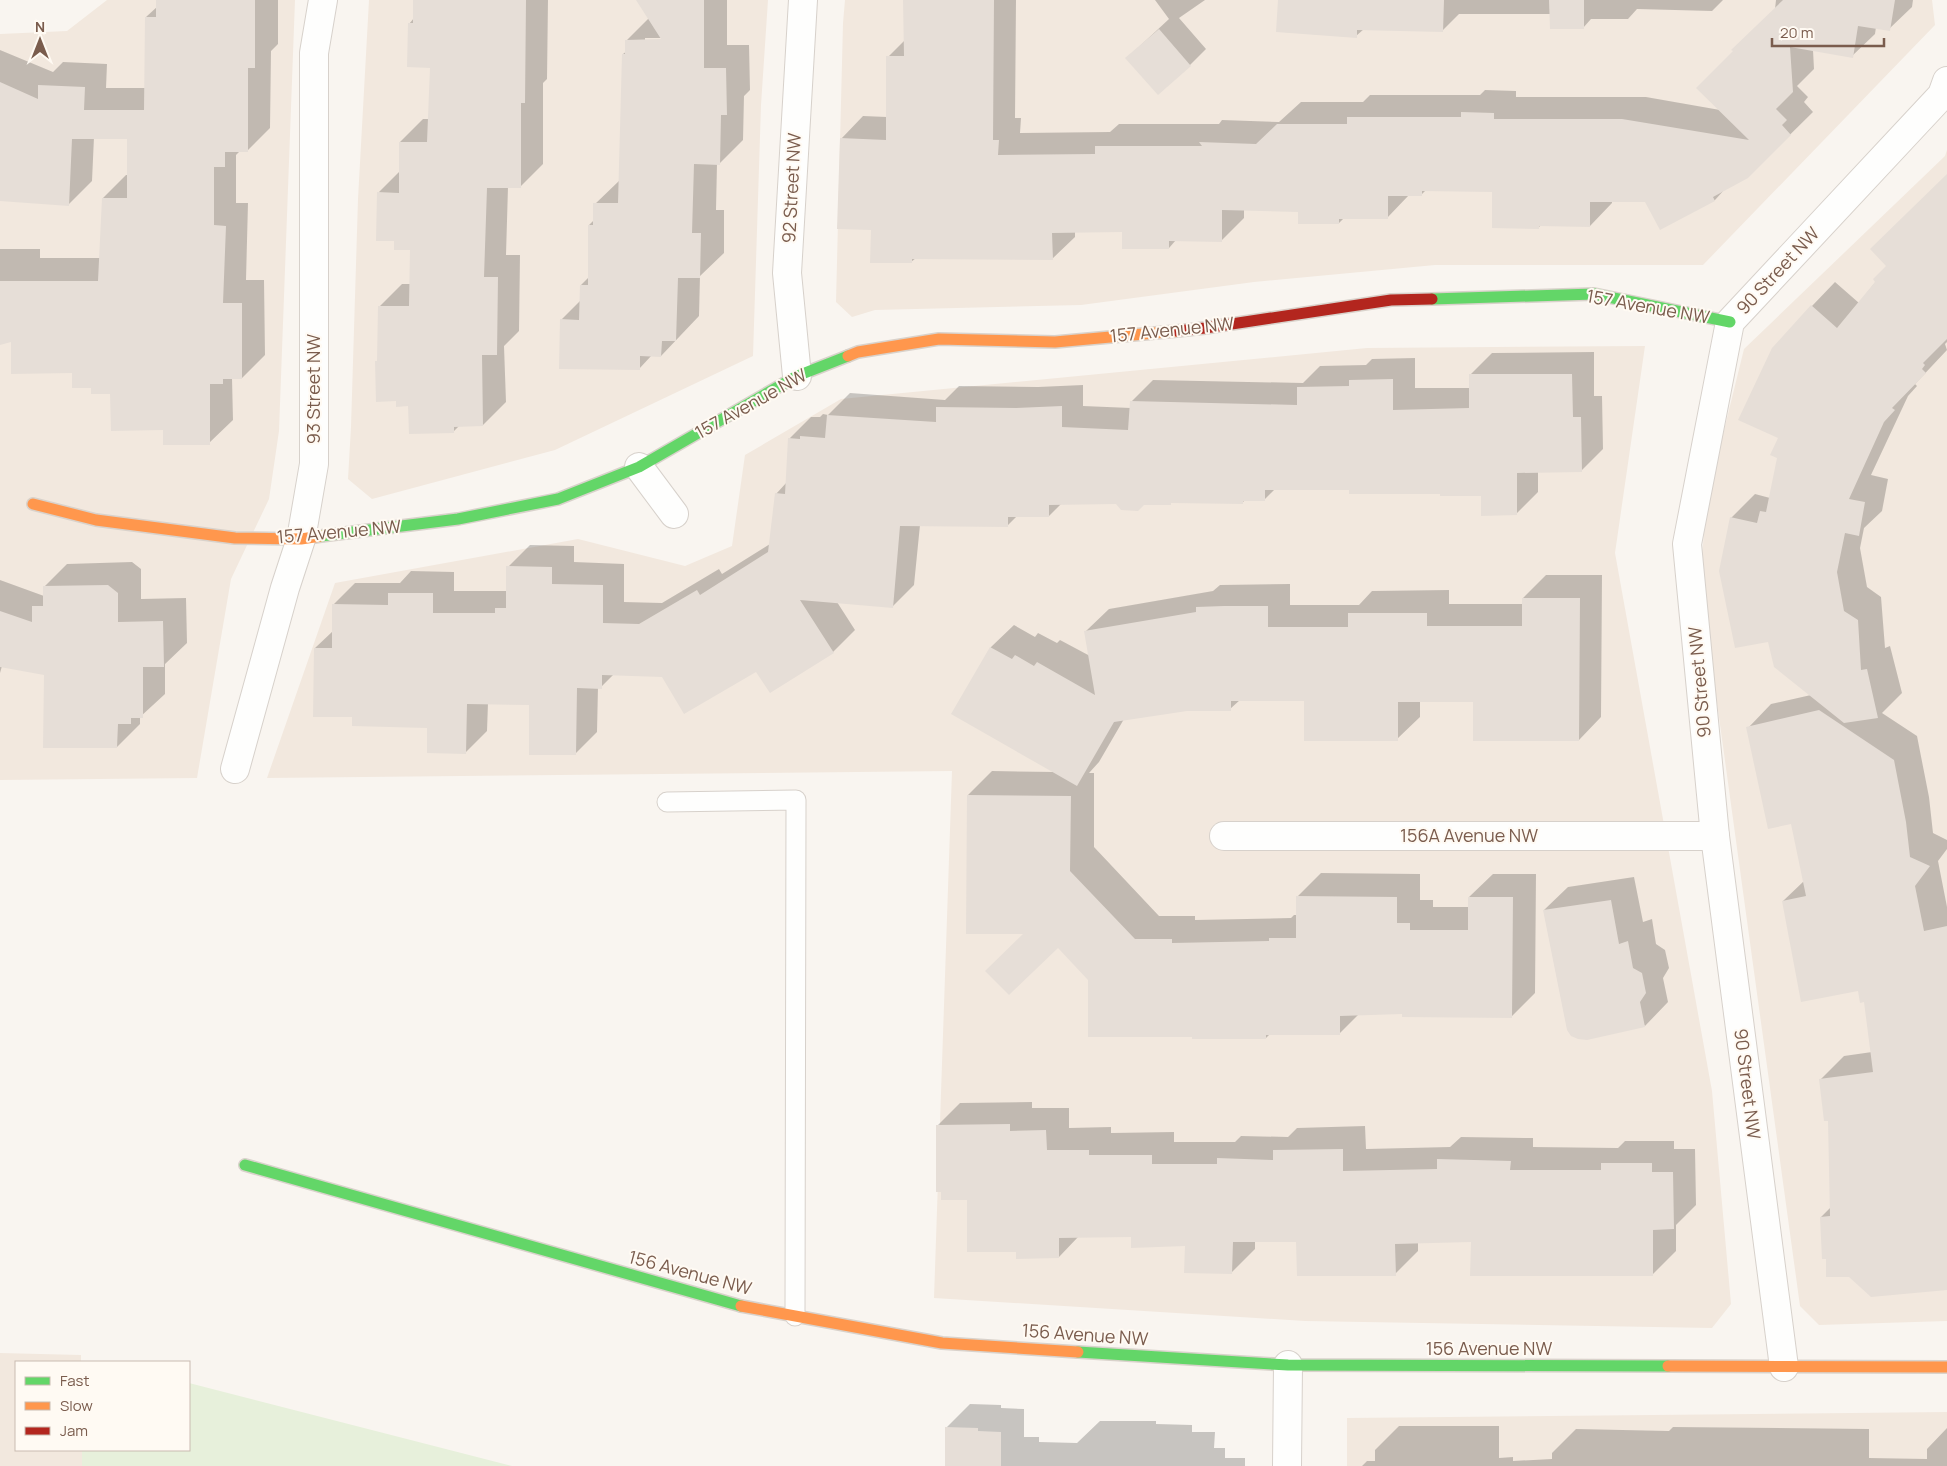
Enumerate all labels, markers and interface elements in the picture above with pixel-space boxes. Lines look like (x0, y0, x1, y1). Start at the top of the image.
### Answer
north arrow (15, 15, 65, 65)
scale bar (1772, 15, 1884, 47)
text: N (35, 17, 45, 36)
text: 20 m (1780, 22, 1813, 43)
street label: 92 Street NW (776, 132, 806, 244)
street label: 90 Street NW (1731, 221, 1824, 319)
street label: 157 Avenue NW (1585, 283, 1712, 329)
street label: 157 Avenue NW (1109, 311, 1235, 347)
street label: 93 Street NW (301, 334, 325, 444)
street label: 157 Avenue NW (690, 362, 811, 444)
street label: 157 Avenue NW (276, 514, 402, 548)
street label: 90 Street NW (1682, 625, 1716, 739)
street label: 156A Avenue NW (1400, 823, 1538, 847)
street label: 90 Street NW (1729, 1027, 1767, 1141)
street label: 156 Avenue NW (626, 1244, 755, 1300)
street label: 156 Avenue NW (1021, 1318, 1149, 1350)
street label: 156 Avenue NW (1426, 1336, 1552, 1360)
legend (15, 1361, 190, 1451)
text: Fast (60, 1370, 89, 1391)
text: Slow (60, 1395, 93, 1416)
text: Jam (60, 1420, 88, 1441)

